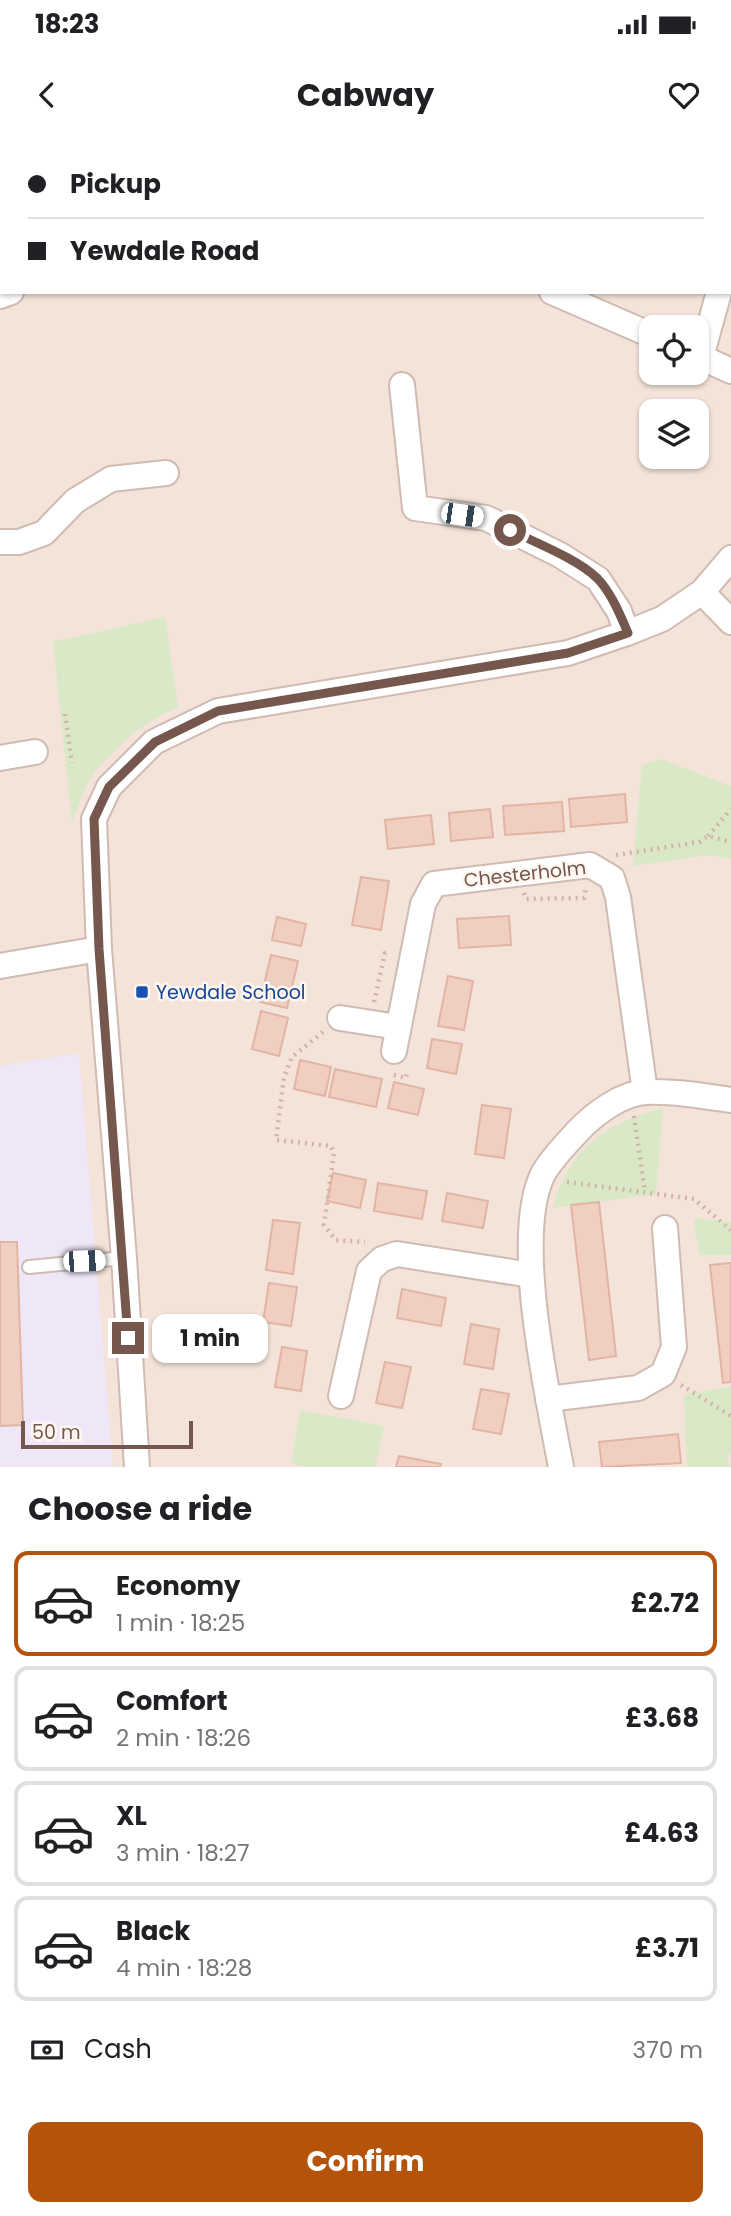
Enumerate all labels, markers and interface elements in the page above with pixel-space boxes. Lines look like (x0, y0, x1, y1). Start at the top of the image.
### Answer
text: 18:23 (35, 6, 100, 42)
text: Cabway (297, 72, 434, 117)
icon: back (28, 76, 66, 114)
icon: heart (665, 76, 703, 114)
text: Pickup (70, 166, 161, 202)
text: Yewdale Road (70, 233, 259, 269)
map controls (639, 315, 709, 469)
button: locate (639, 315, 709, 385)
button: layers (639, 399, 709, 469)
car (440, 502, 485, 528)
route start (494, 514, 526, 546)
street label: Chesterholm (462, 854, 588, 894)
place label: Yewdale School (156, 979, 306, 1006)
marker: Yewdale School (134, 984, 150, 1000)
car (63, 1250, 106, 1272)
callout: 1 min (152, 1314, 268, 1362)
route end (112, 1322, 144, 1354)
text: 1 min (180, 1322, 240, 1354)
scale bar (21, 1418, 192, 1450)
text: 50 m (32, 1419, 81, 1446)
text: Choose a ride (28, 1486, 252, 1531)
text: Economy (116, 1568, 240, 1604)
icon: car (32, 1572, 95, 1635)
text: £2.72 (631, 1585, 699, 1621)
text: 1 min · 18:25 (116, 1607, 245, 1639)
text: Comfort (116, 1683, 228, 1719)
icon: car (32, 1687, 95, 1750)
text: £3.68 (625, 1700, 699, 1736)
text: 2 min · 18:26 (116, 1722, 251, 1754)
text: XL (116, 1798, 147, 1834)
icon: car (32, 1802, 95, 1865)
text: £4.63 (625, 1815, 699, 1851)
text: 3 min · 18:27 (116, 1837, 249, 1869)
text: Black (116, 1913, 190, 1949)
icon: car (32, 1917, 95, 1980)
text: £3.71 (635, 1930, 699, 1966)
text: 4 min · 18:28 (116, 1952, 252, 1984)
icon: cash (28, 2031, 66, 2069)
text: Cash (84, 2031, 152, 2067)
text: 370 m (633, 2034, 703, 2066)
button: Confirm (28, 2122, 703, 2202)

